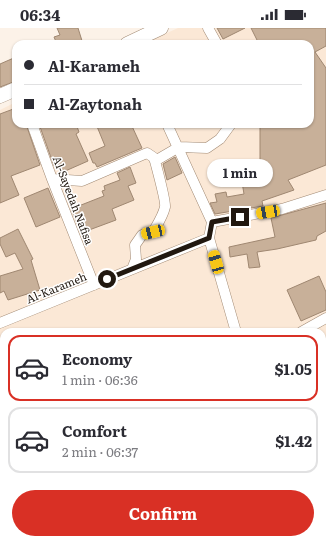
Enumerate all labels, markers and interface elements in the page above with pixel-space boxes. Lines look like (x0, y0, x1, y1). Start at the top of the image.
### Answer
text: 06:34 (20, 3, 60, 26)
text: Al-Karameh (48, 54, 140, 77)
text: Al-Zaytonah (48, 92, 142, 115)
street label: Al-Sayedah Nafisa (50, 153, 98, 247)
callout: 1 min (207, 159, 273, 187)
text: 1 min (223, 163, 257, 182)
car (255, 204, 281, 220)
route end (231, 208, 249, 226)
car (140, 223, 166, 241)
car (207, 249, 225, 275)
street label: Al-Karameh (23, 268, 89, 306)
route start (98, 270, 116, 288)
text: Economy (62, 347, 132, 370)
icon: car (14, 350, 50, 386)
text: $1.05 (275, 357, 312, 380)
text: 1 min · 06:36 (62, 370, 138, 389)
text: Comfort (62, 419, 127, 442)
icon: car (14, 422, 50, 458)
text: $1.42 (275, 429, 312, 452)
text: 2 min · 06:37 (62, 442, 138, 461)
button: Confirm (12, 490, 314, 536)

